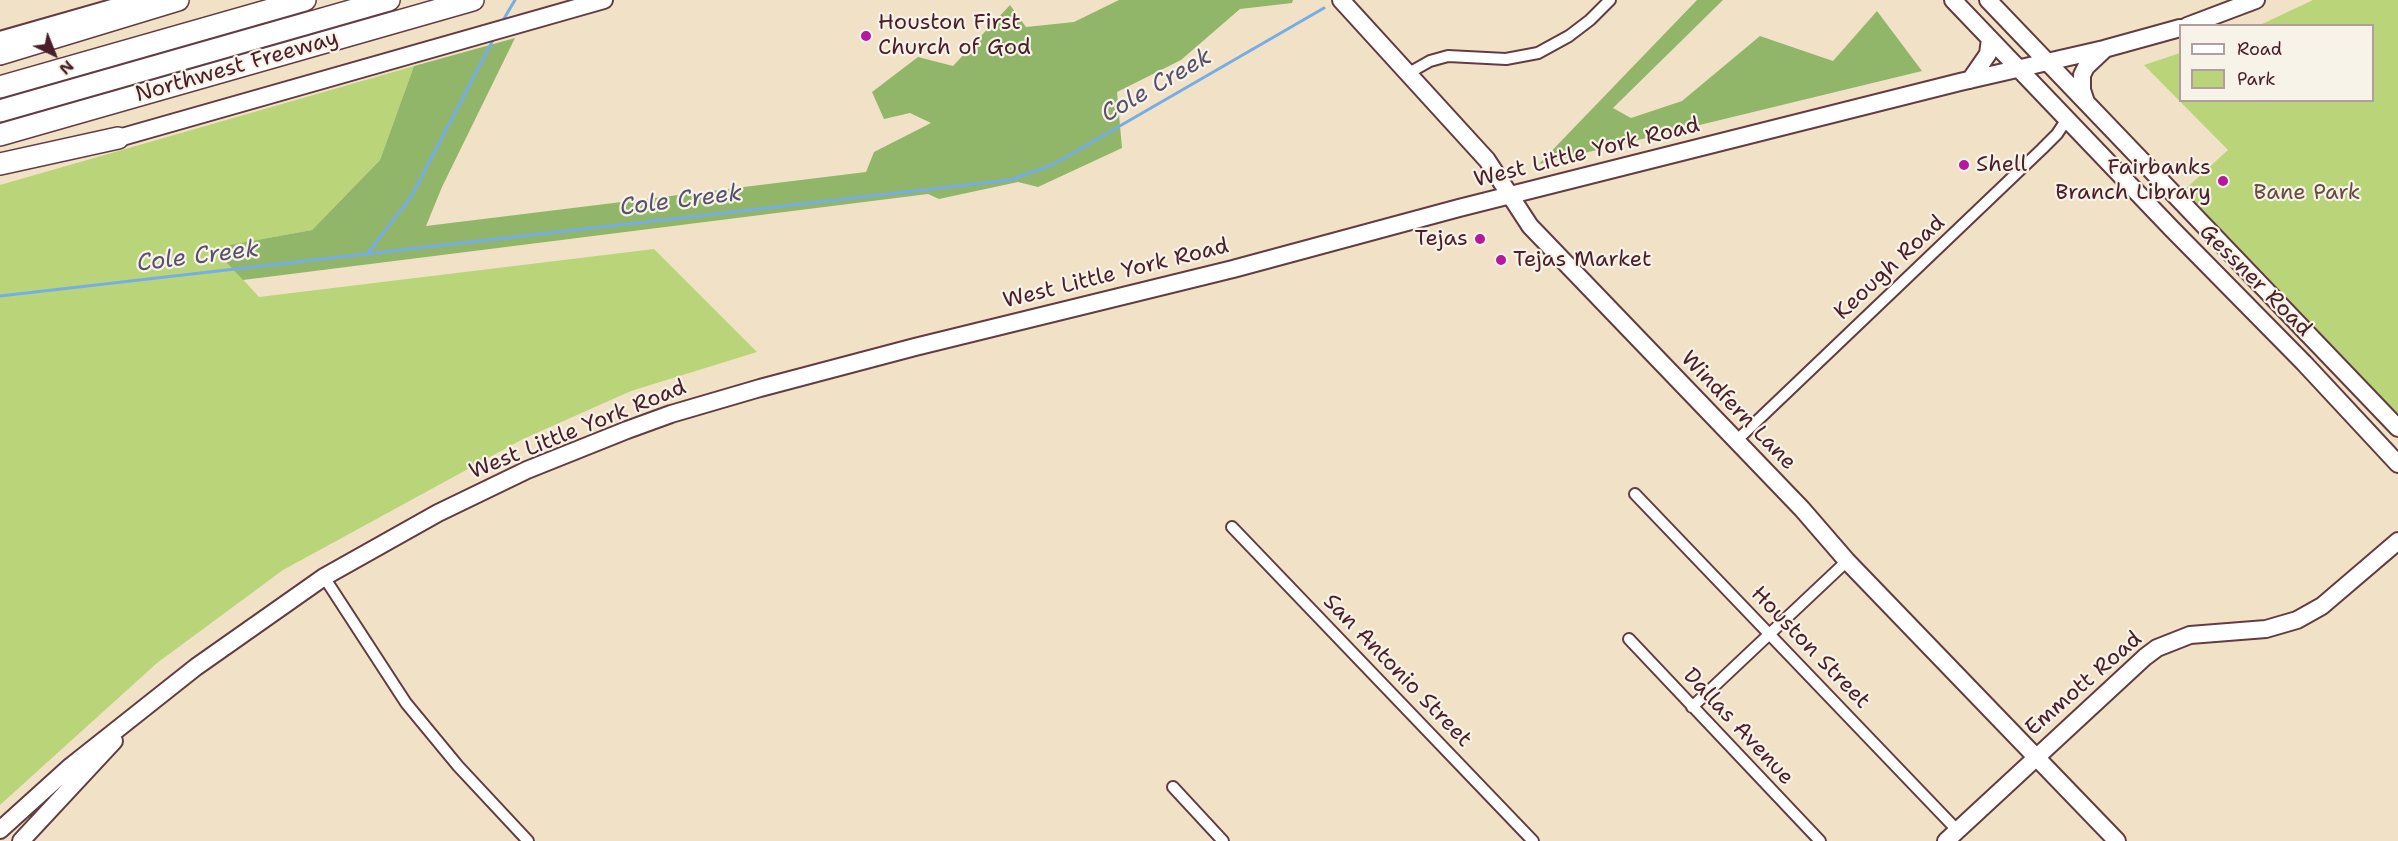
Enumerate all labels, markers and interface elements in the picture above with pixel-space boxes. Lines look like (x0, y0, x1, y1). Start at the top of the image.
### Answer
place label: Houston First Church of God (878, 10, 1031, 62)
north arrow (24, 24, 84, 84)
legend (2179, 24, 2374, 102)
street label: Northwest Freeway (132, 25, 342, 109)
marker: Houston First Church of God (859, 29, 873, 43)
text: Road (2237, 37, 2282, 61)
water label: Cole Creek (1096, 43, 1218, 129)
text: N (55, 56, 78, 80)
text: Park (2237, 67, 2276, 91)
street label: West Little York Road (1471, 112, 1703, 194)
place label: Shell (1976, 152, 2027, 178)
place label: Fairbanks Branch Library (2055, 155, 2211, 206)
marker: Shell (1957, 158, 1971, 172)
marker: Fairbanks Branch Library (2216, 174, 2230, 188)
water label: Cole Creek (618, 179, 744, 223)
park label: Bane Park (2254, 180, 2360, 206)
street label: Keough Road (1829, 210, 1951, 326)
street label: Gessner Road (2193, 219, 2317, 343)
place label: Tejas (1415, 226, 1468, 252)
marker: Tejas (1473, 232, 1487, 246)
street label: West Little York Road (1000, 233, 1232, 315)
water label: Cole Creek (135, 235, 261, 279)
place label: Tejas Market (1513, 247, 1652, 273)
marker: Tejas Market (1494, 253, 1508, 267)
street label: Windfern Lane (1675, 346, 1801, 476)
street label: West Little York Road (466, 374, 690, 486)
street label: Houston Street (1745, 581, 1875, 715)
street label: San Antonio Street (1317, 589, 1477, 753)
street label: Emmott Road (2020, 626, 2148, 742)
street label: Dallas Avenue (1677, 663, 1799, 791)

